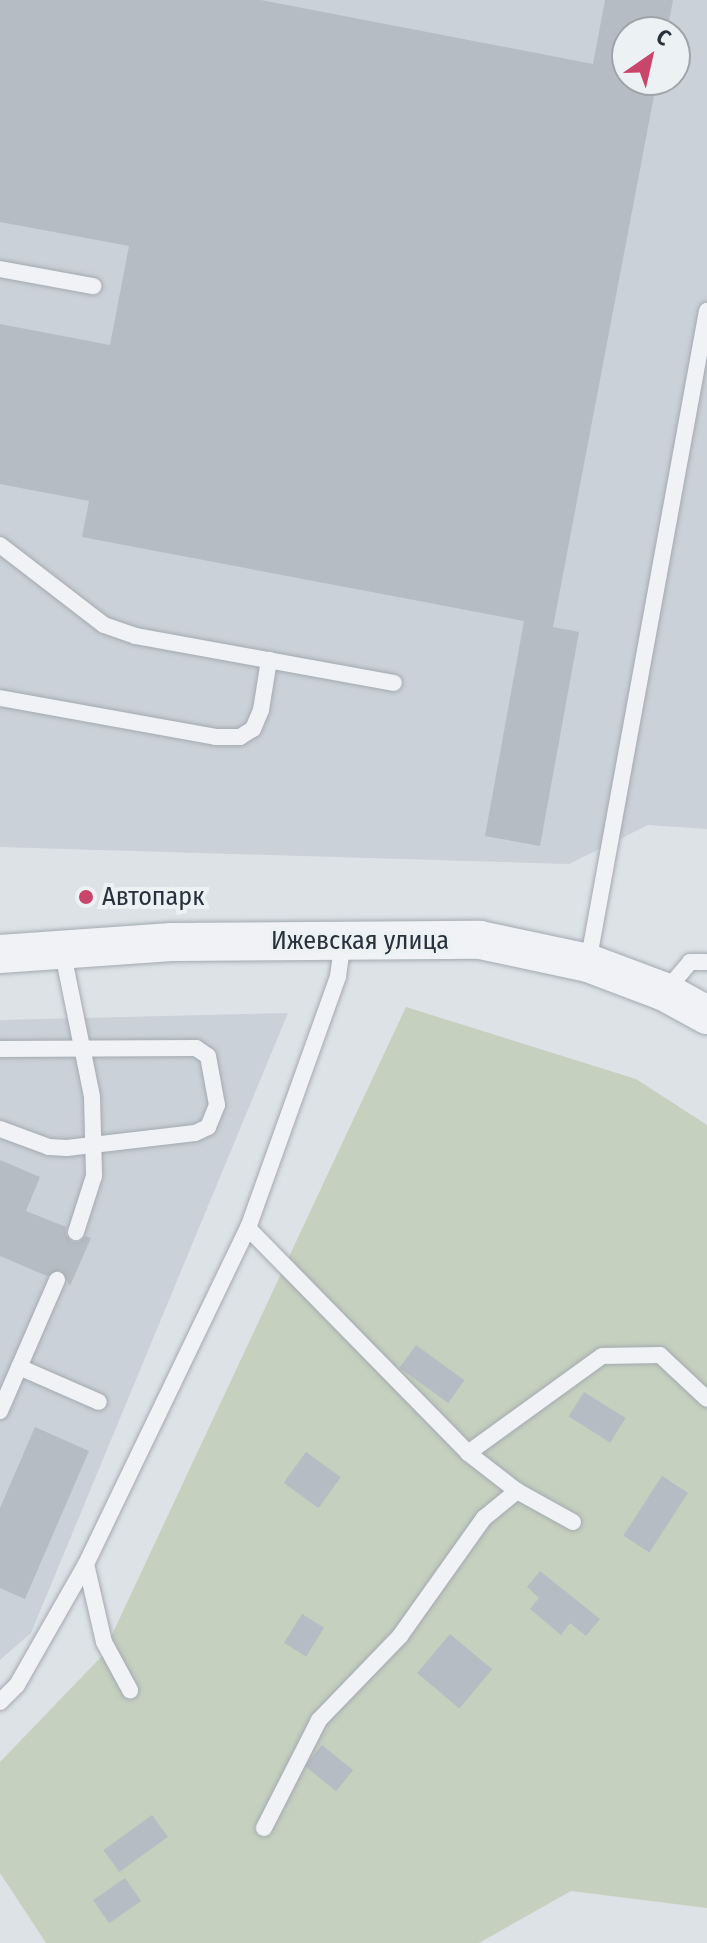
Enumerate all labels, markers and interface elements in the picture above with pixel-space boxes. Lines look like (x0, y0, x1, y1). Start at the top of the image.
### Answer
north arrow (611, 16, 691, 96)
text: С (651, 23, 676, 52)
place label: Автопарк (102, 881, 204, 913)
marker: Автопарк (77, 888, 95, 906)
street label: Ижевская улица (271, 925, 449, 957)

